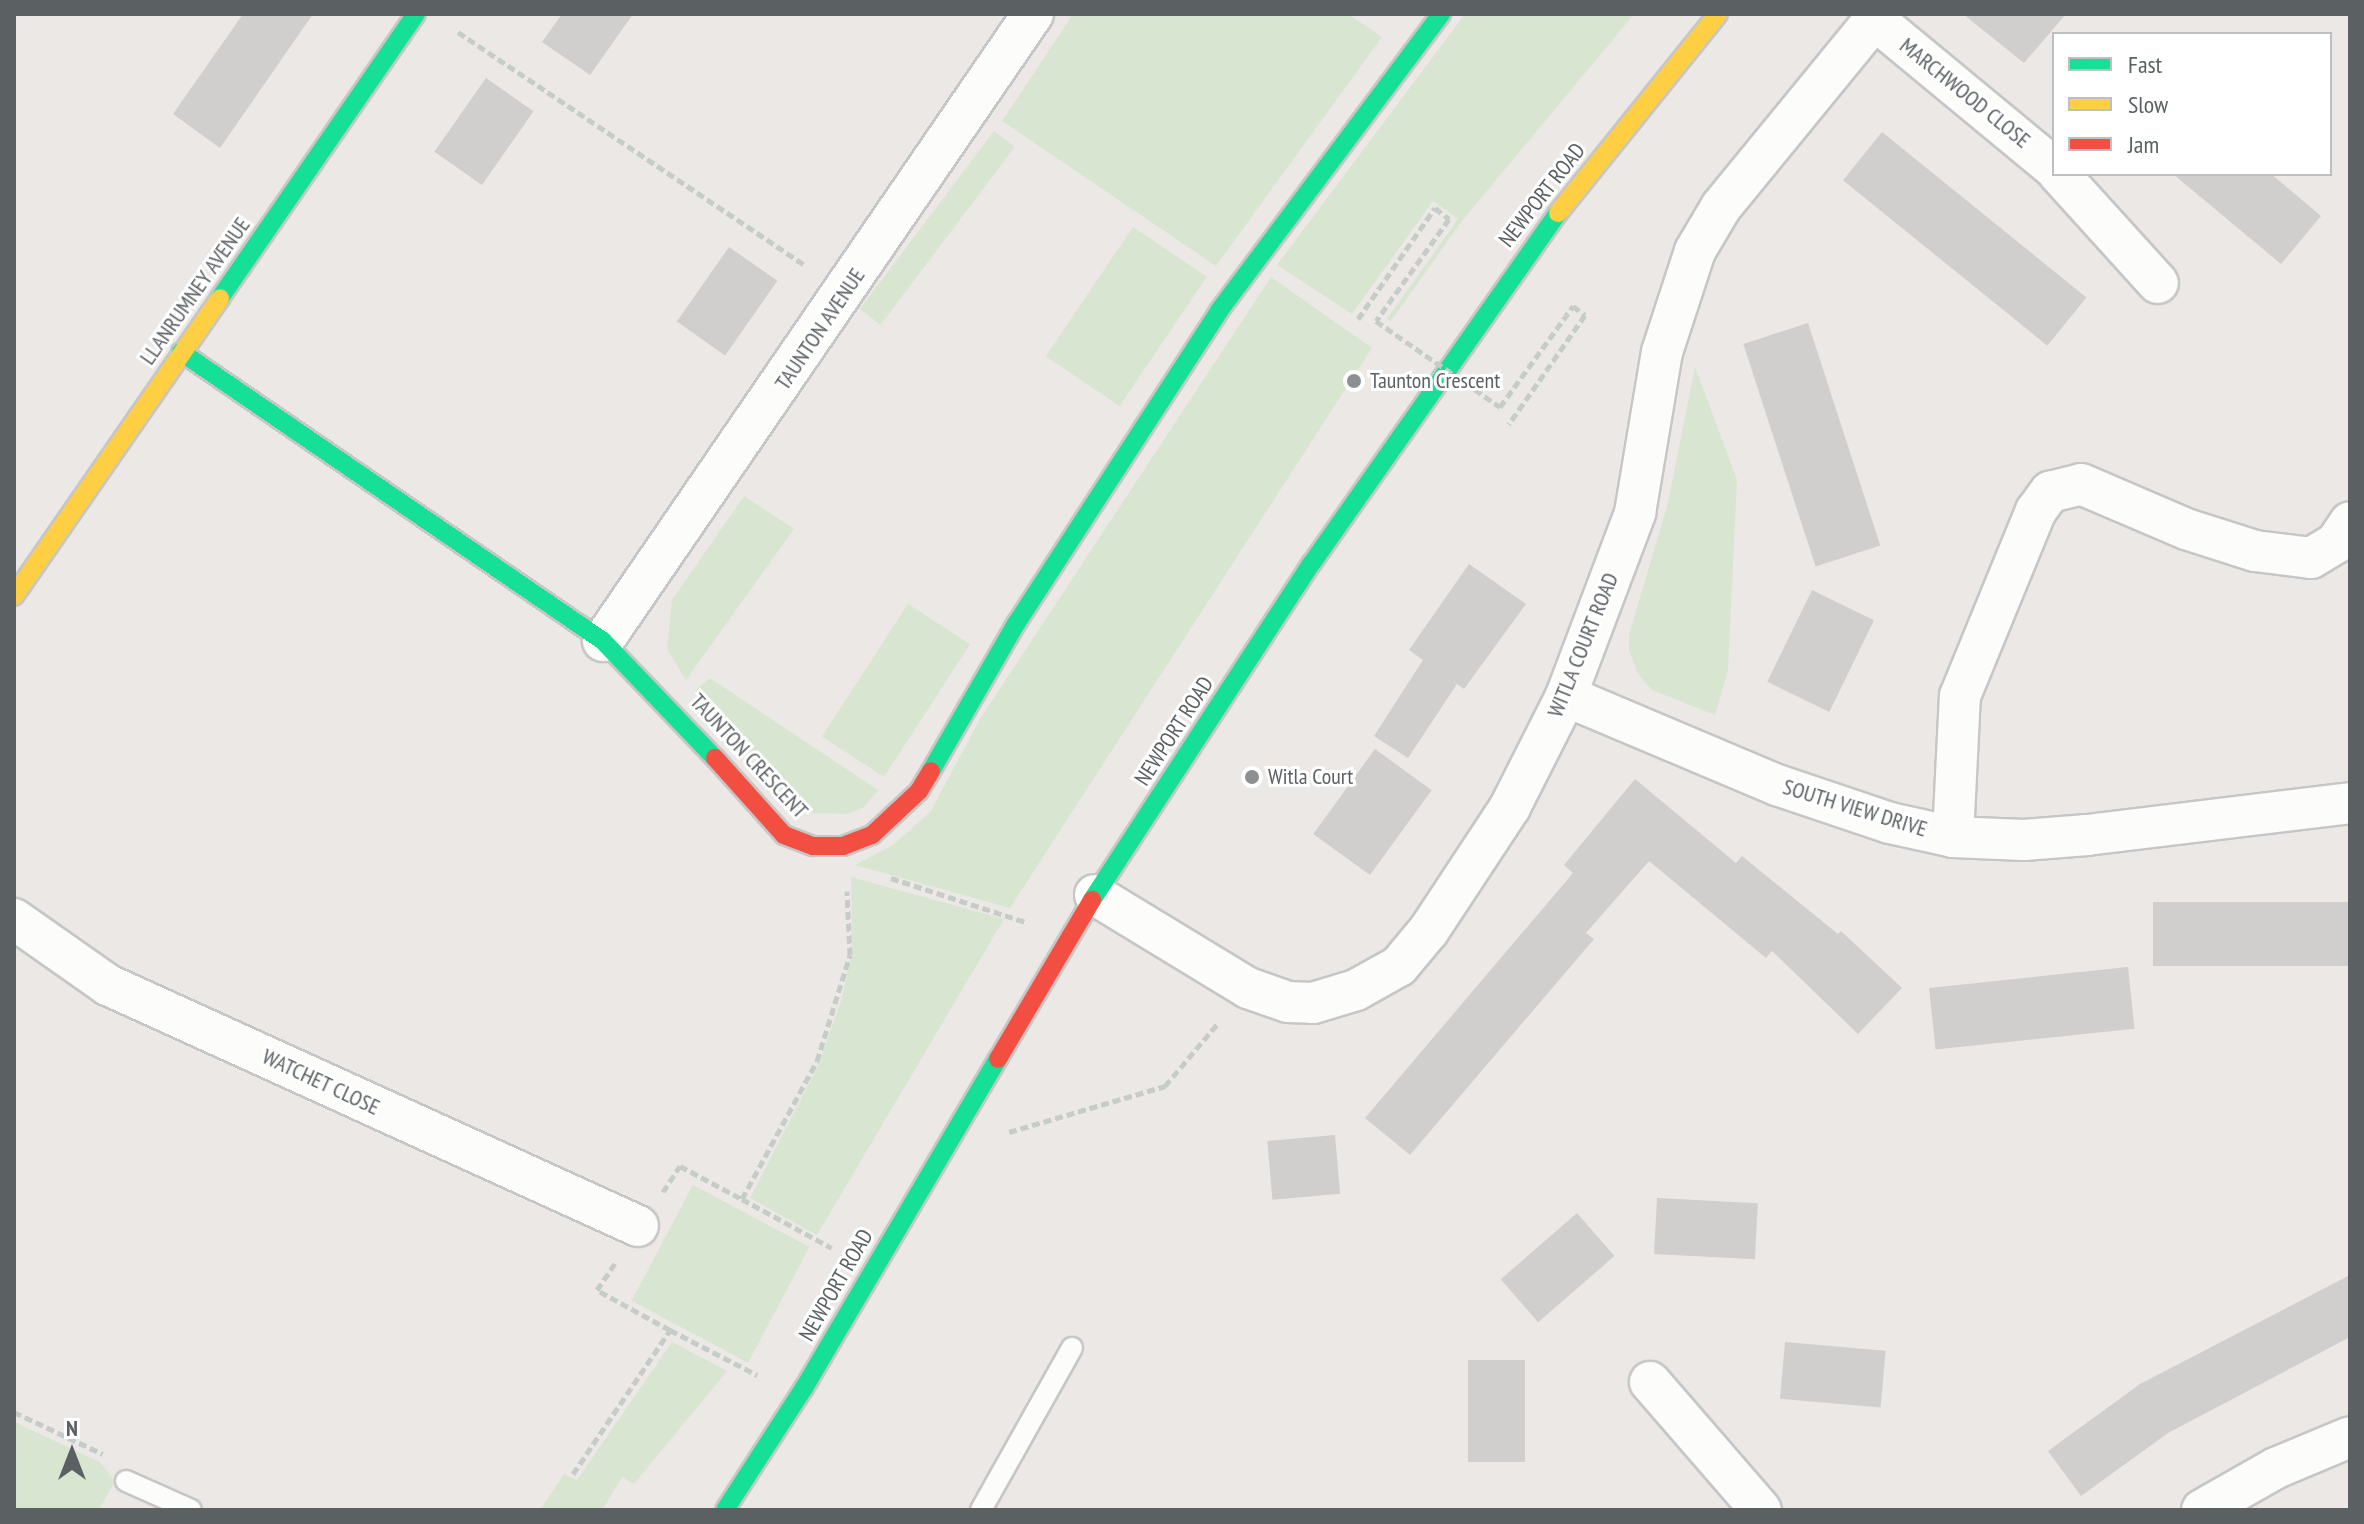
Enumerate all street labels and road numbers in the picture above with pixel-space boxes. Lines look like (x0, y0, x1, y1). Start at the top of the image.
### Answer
street label: MARCHWOOD CLOSE (1895, 32, 2035, 154)
street label: NEWPORT ROAD (1493, 137, 1591, 253)
street label: LLANRUMNEY AVENUE (134, 212, 256, 370)
street label: TAUNTON AVENUE (769, 263, 871, 395)
street label: WITLA COURT ROAD (1542, 568, 1624, 722)
street label: NEWPORT ROAD (1129, 671, 1219, 791)
street label: TAUNTON CRESCENT (685, 688, 813, 824)
street label: SOUTH VIEW DRIVE (1779, 773, 1931, 843)
street label: WATCHET CLOSE (258, 1043, 384, 1121)
street label: NEWPORT ROAD (793, 1224, 879, 1346)

